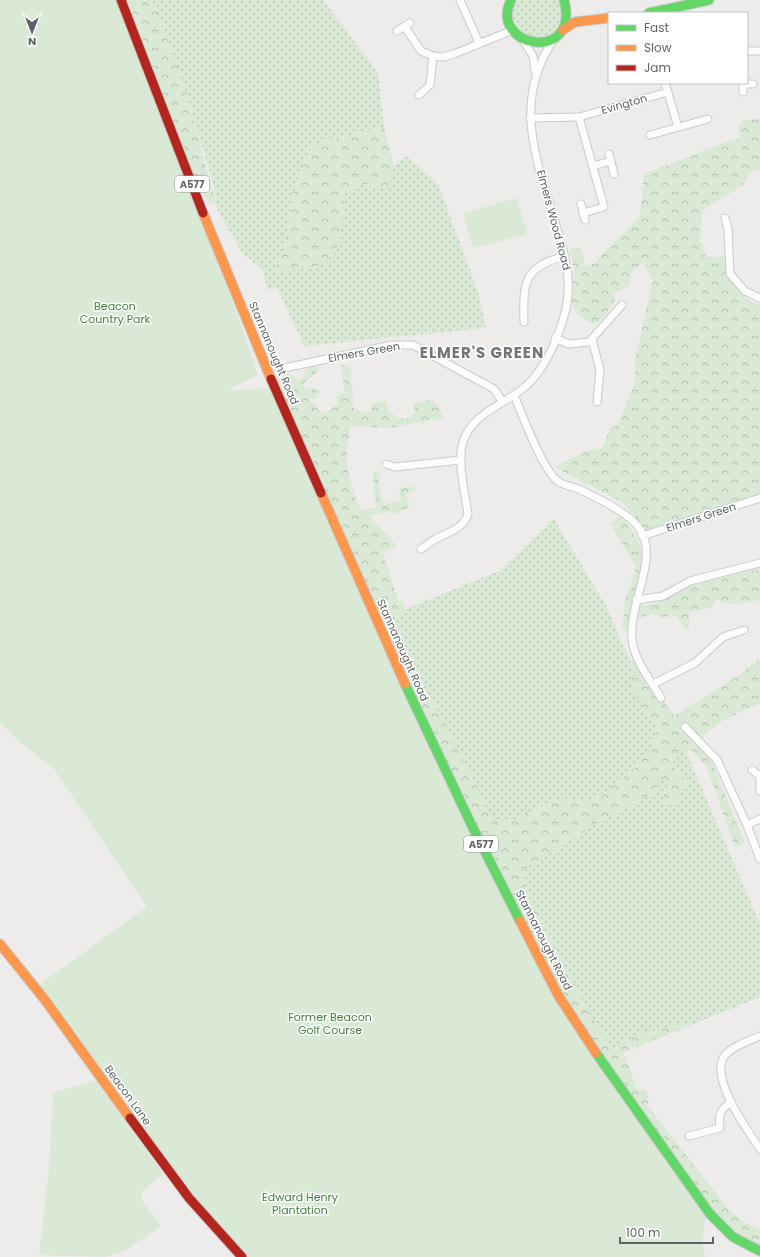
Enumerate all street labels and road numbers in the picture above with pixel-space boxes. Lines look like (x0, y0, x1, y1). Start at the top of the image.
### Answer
street label: Evington (599, 90, 649, 118)
street label: Elmers Wood Road (533, 168, 575, 272)
road number: A577 (175, 176, 209, 192)
street label: Stannanought Road (245, 299, 303, 407)
street label: Elmers Green (327, 338, 401, 366)
street label: Elmers Green (664, 498, 738, 536)
street label: Stannanought Road (373, 596, 433, 704)
road number: A577 (464, 836, 498, 852)
street label: Stannanought Road (512, 887, 576, 993)
street label: Beacon Lane (101, 1062, 155, 1128)

